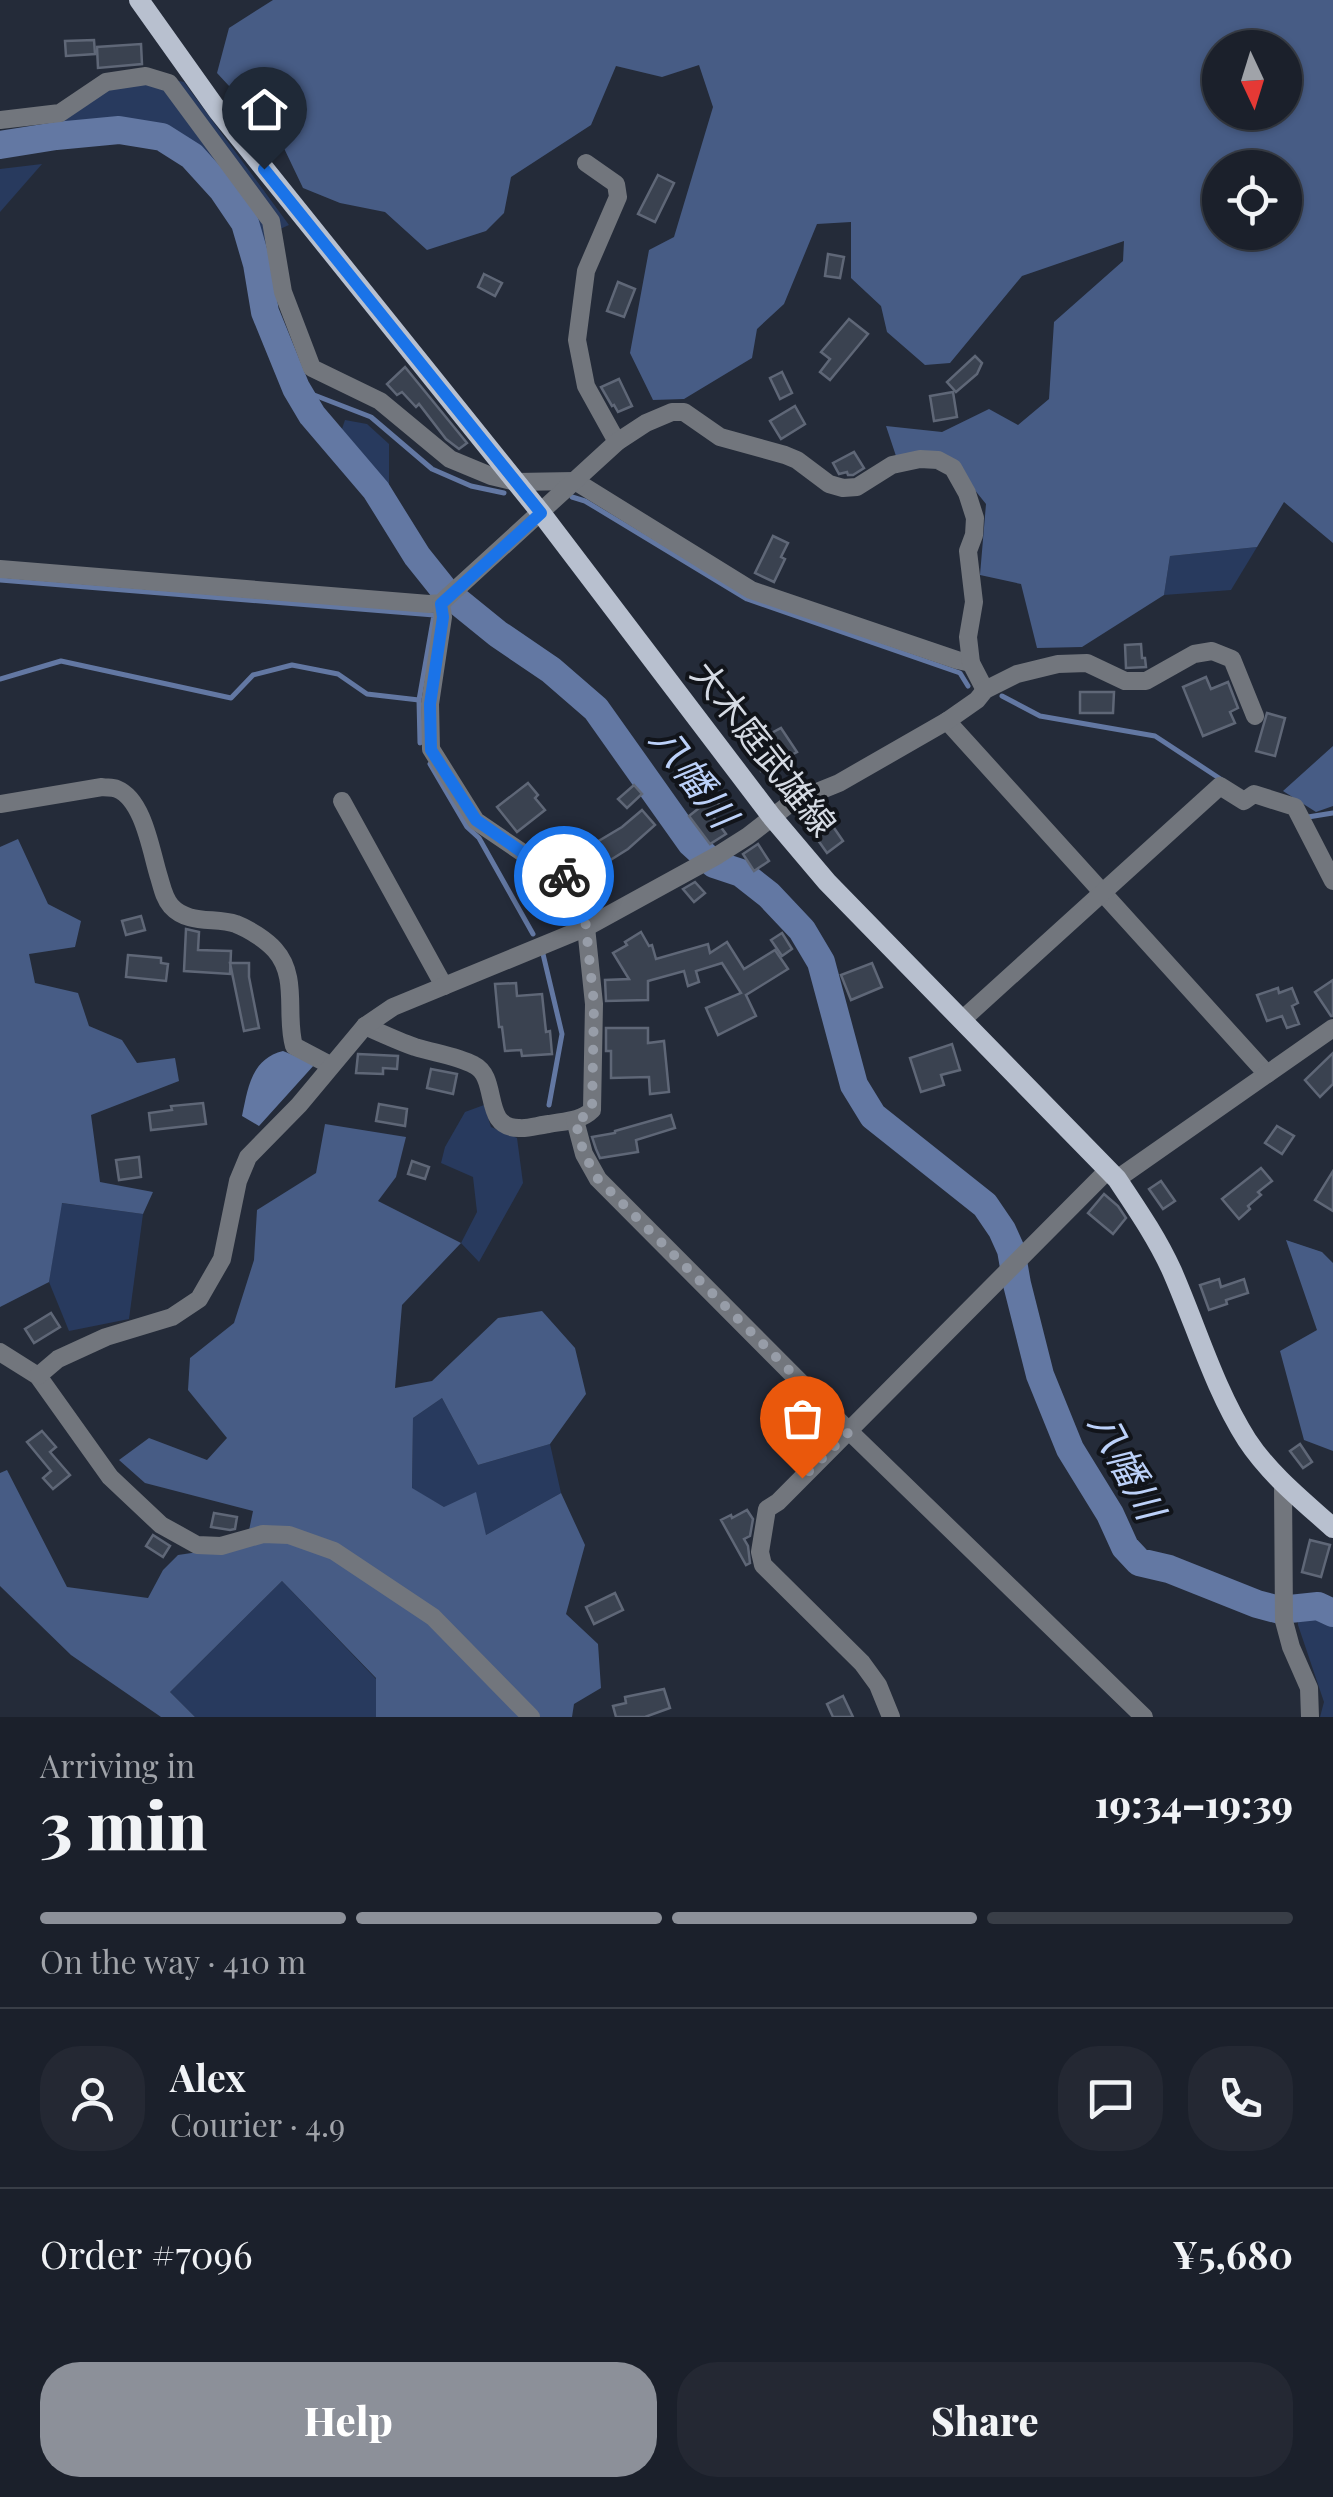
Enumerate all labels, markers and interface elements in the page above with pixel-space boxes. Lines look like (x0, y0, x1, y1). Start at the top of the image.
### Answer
north arrow (1202, 30, 1302, 130)
map controls (1202, 30, 1302, 250)
pin (222, 67, 307, 170)
icon: home (237, 82, 292, 137)
button: locate (1202, 150, 1302, 250)
street label: 大木庭武雄線 (682, 650, 848, 845)
water label: 八幡川 (640, 715, 752, 840)
courier (514, 826, 614, 926)
icon: bike (537, 849, 592, 904)
pin (760, 1376, 845, 1479)
icon: bag (775, 1391, 830, 1446)
water label: 八幡川 (1079, 1403, 1179, 1531)
text: Arriving in (40, 1743, 195, 1786)
text: 19:34–19:39 (1095, 1777, 1293, 1828)
text: 3 min (40, 1780, 207, 1866)
text: On the way · 410 m (40, 1939, 306, 1982)
button: person (40, 2046, 145, 2151)
button: chat (1058, 2046, 1163, 2151)
button: phone (1188, 2046, 1293, 2151)
text: Alex (170, 2051, 246, 2102)
text: Courier · 4.9 (170, 2102, 345, 2145)
text: Order #7096 (40, 2228, 253, 2279)
text: ¥5,680 (1172, 2228, 1293, 2279)
button: Help (40, 2362, 657, 2477)
button: Share (677, 2362, 1293, 2477)

